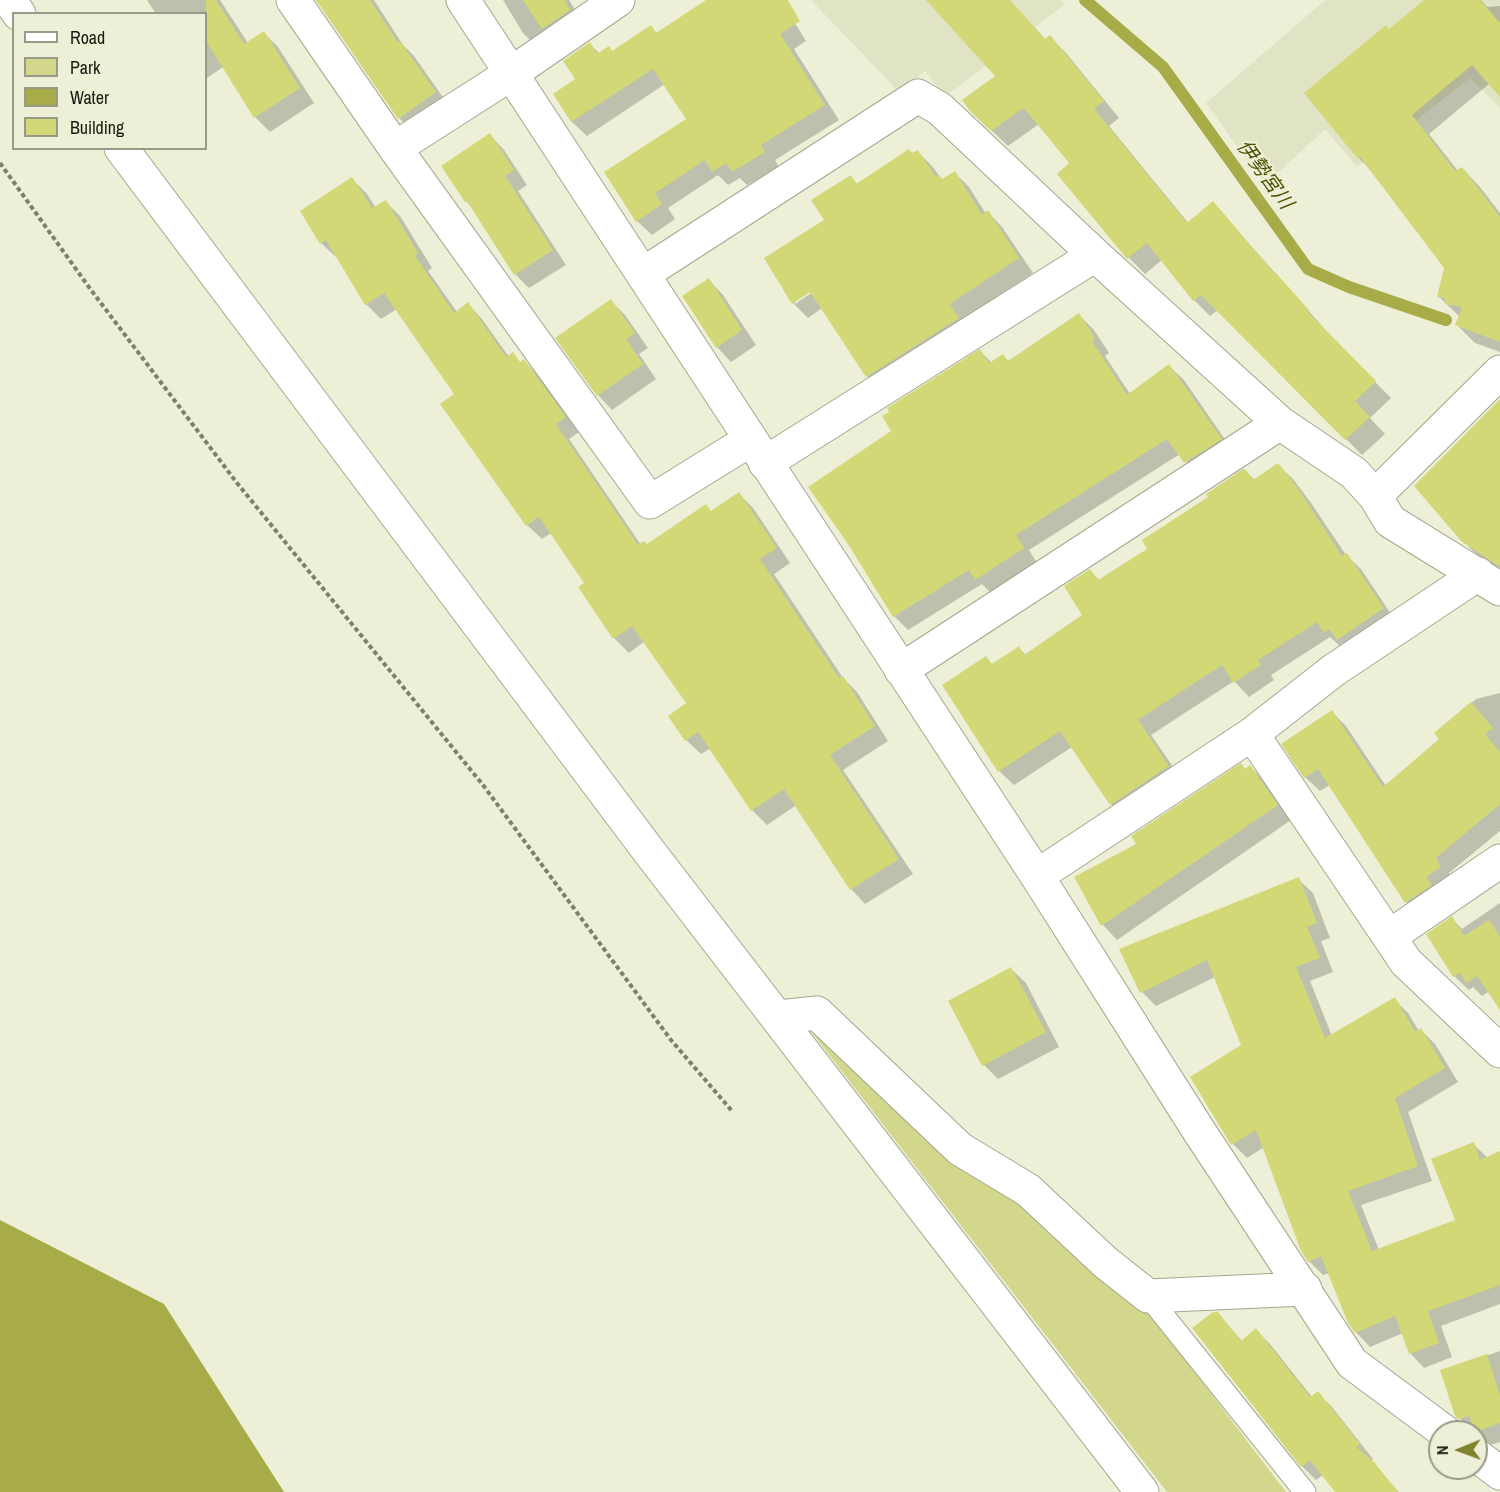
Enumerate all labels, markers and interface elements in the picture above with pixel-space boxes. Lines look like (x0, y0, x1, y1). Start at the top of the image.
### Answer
legend (12, 12, 207, 150)
text: Road (70, 25, 105, 50)
text: Park (70, 55, 100, 80)
text: Water (70, 85, 109, 110)
text: Building (70, 115, 124, 140)
water label: 伊勢宮川 (1231, 136, 1297, 214)
north arrow (1428, 1420, 1488, 1480)
text: N (1431, 1445, 1453, 1455)

